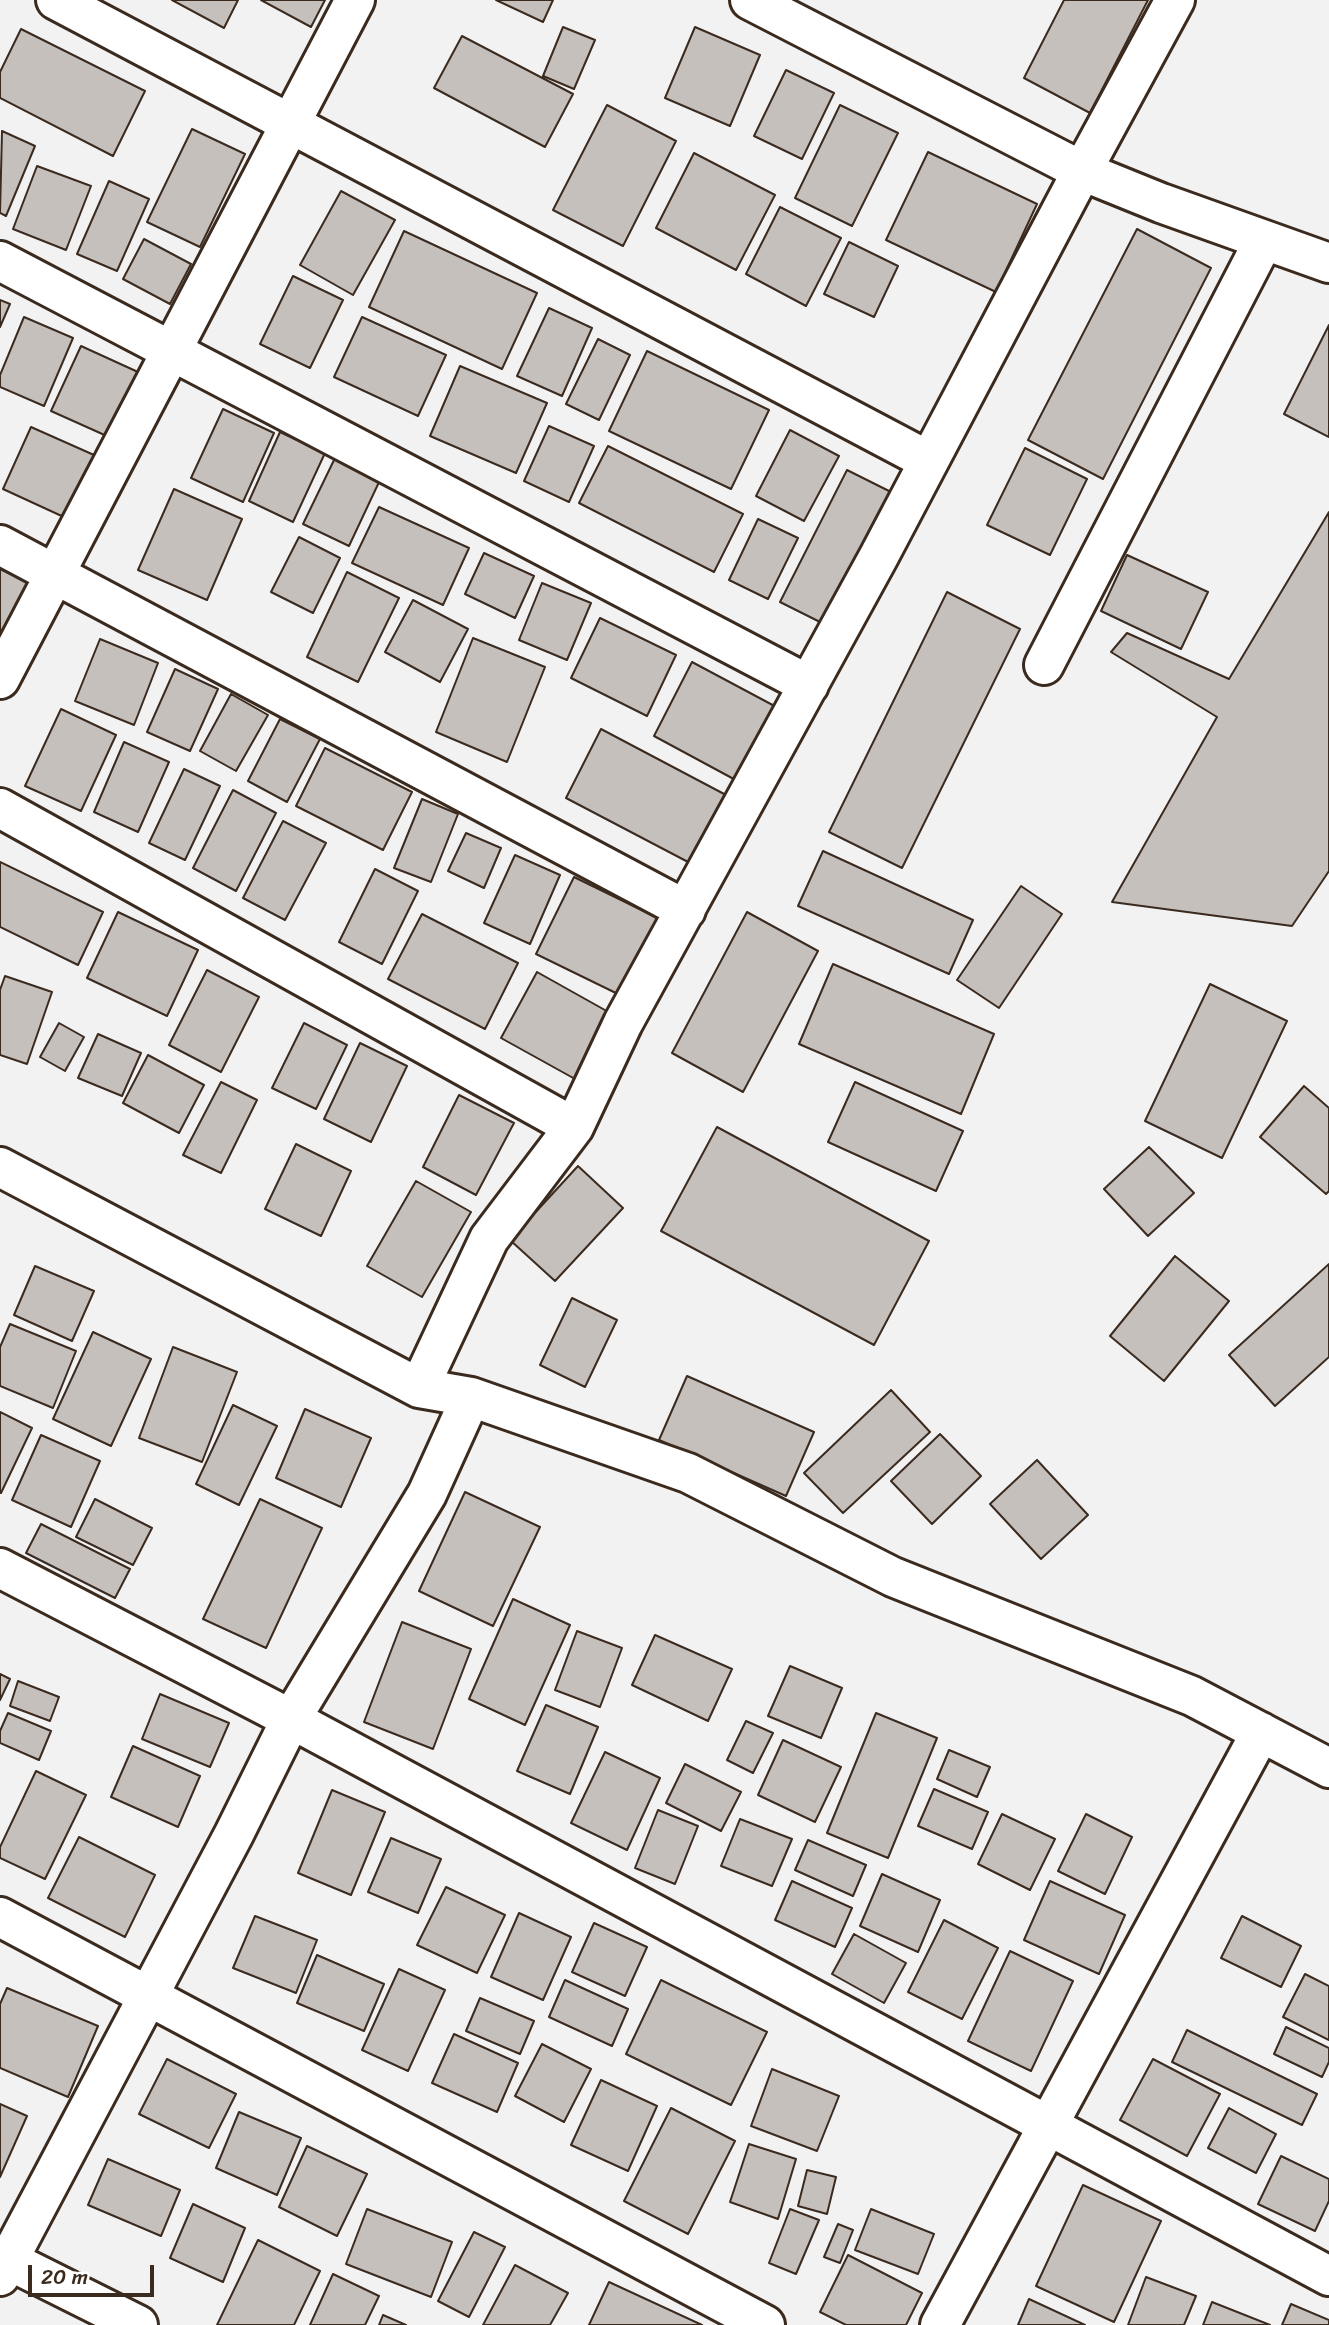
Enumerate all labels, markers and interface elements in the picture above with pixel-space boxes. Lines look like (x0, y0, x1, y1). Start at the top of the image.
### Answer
scale bar (32, 2252, 158, 2296)
text: 20 m (41, 2258, 88, 2296)

